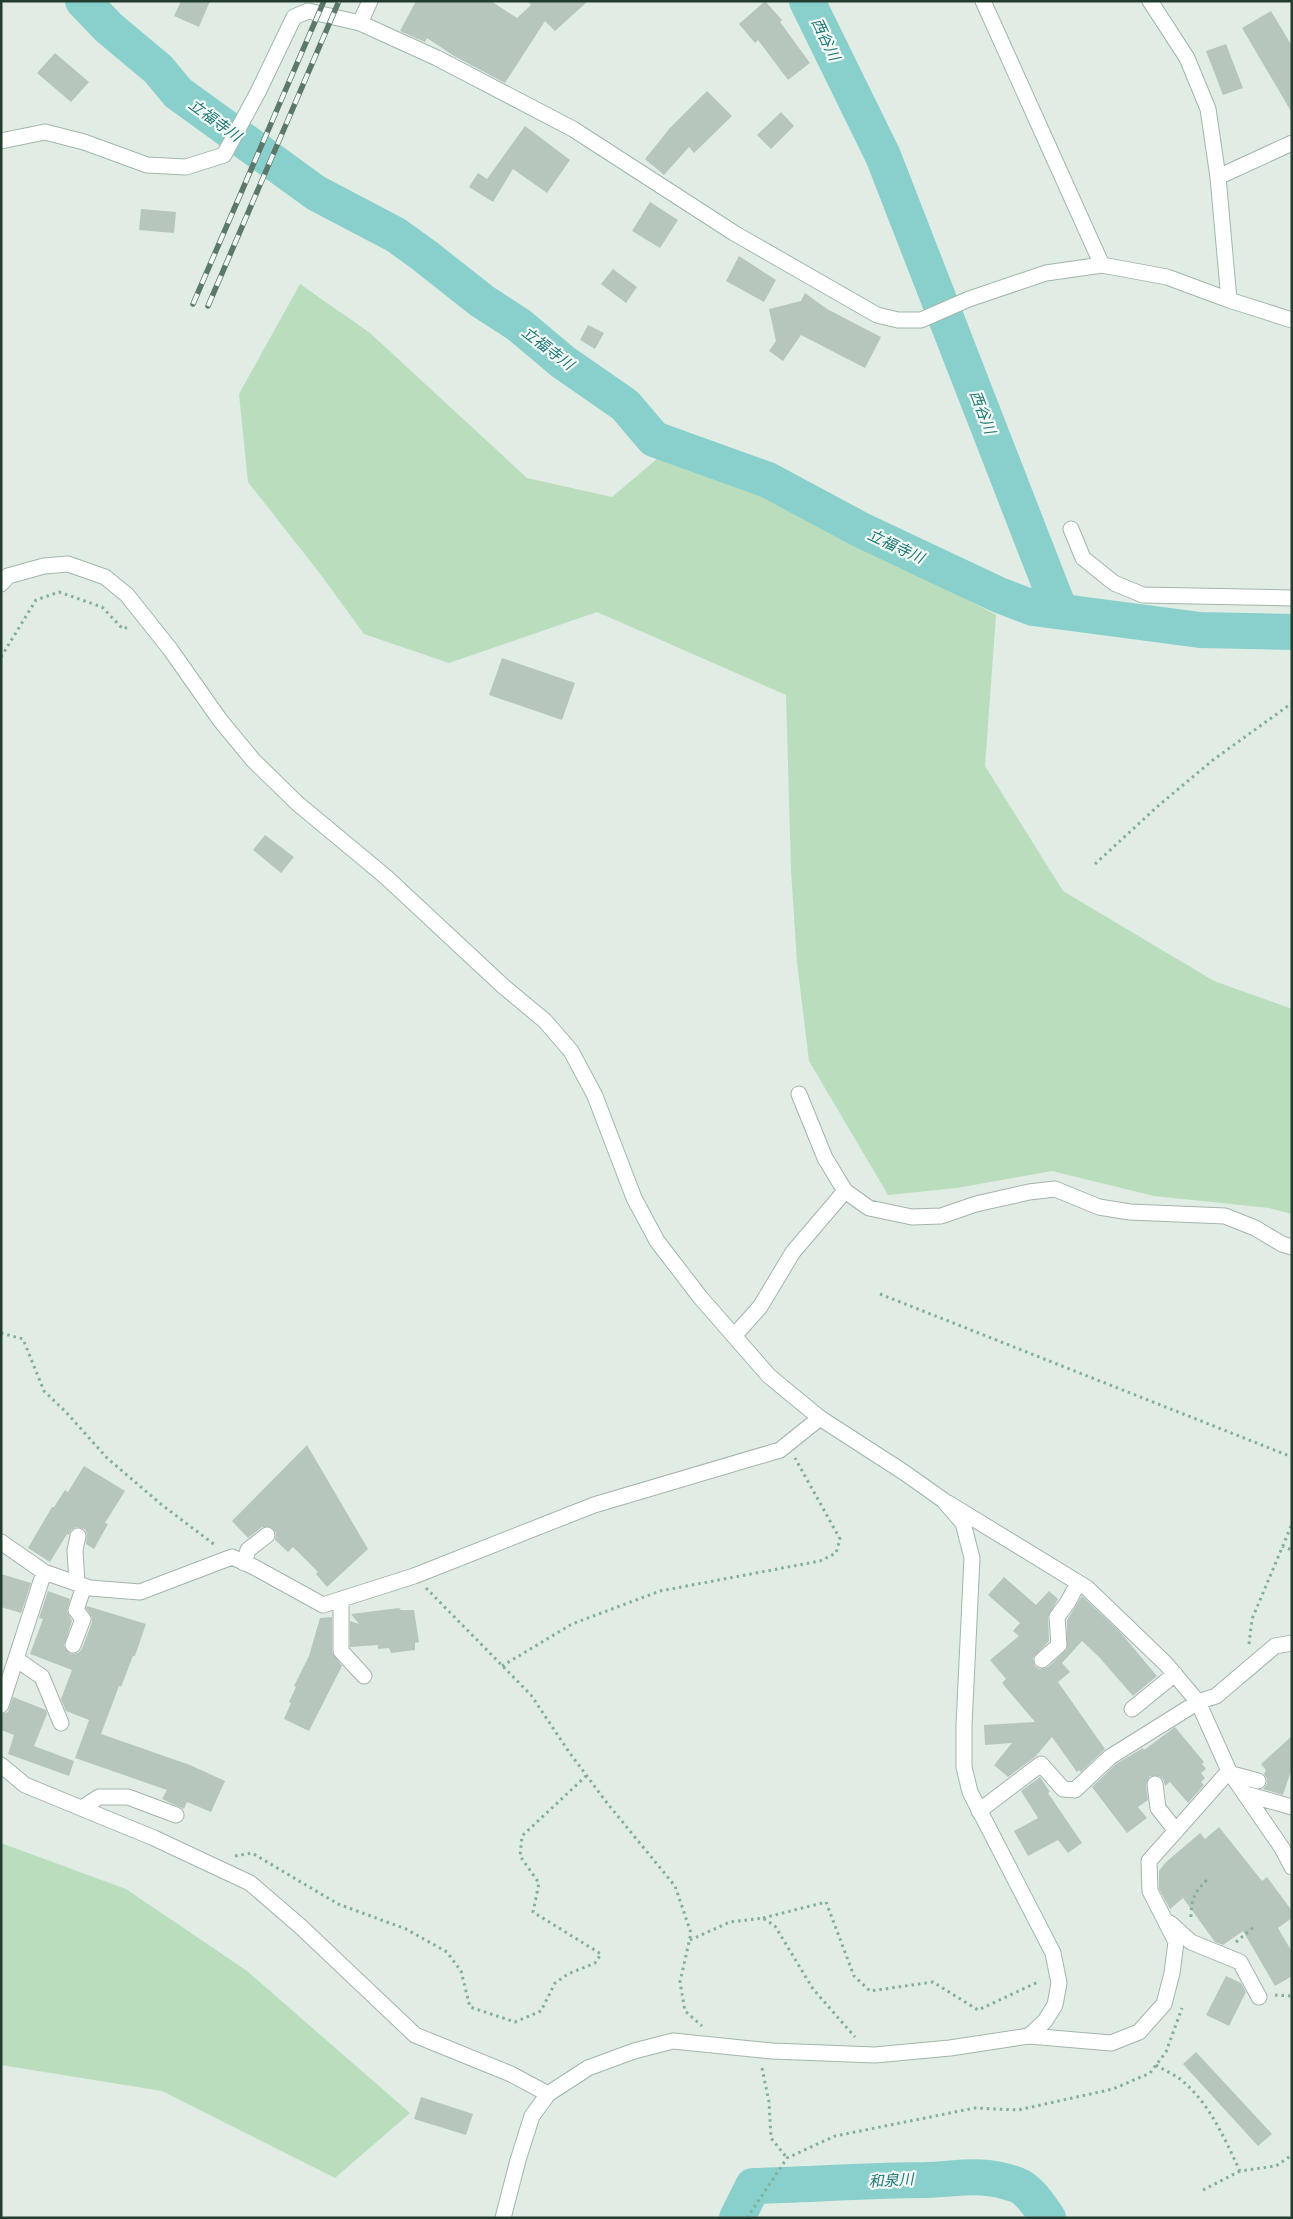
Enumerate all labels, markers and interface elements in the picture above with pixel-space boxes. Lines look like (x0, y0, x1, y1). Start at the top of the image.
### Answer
water label: 西谷川 (807, 14, 846, 66)
water label: 立福寺川 (185, 94, 247, 147)
water label: 立福寺川 (518, 322, 580, 376)
water label: 西谷川 (965, 387, 1002, 439)
water label: 立福寺川 (864, 524, 929, 569)
water label: 和泉川 (868, 2168, 916, 2192)

